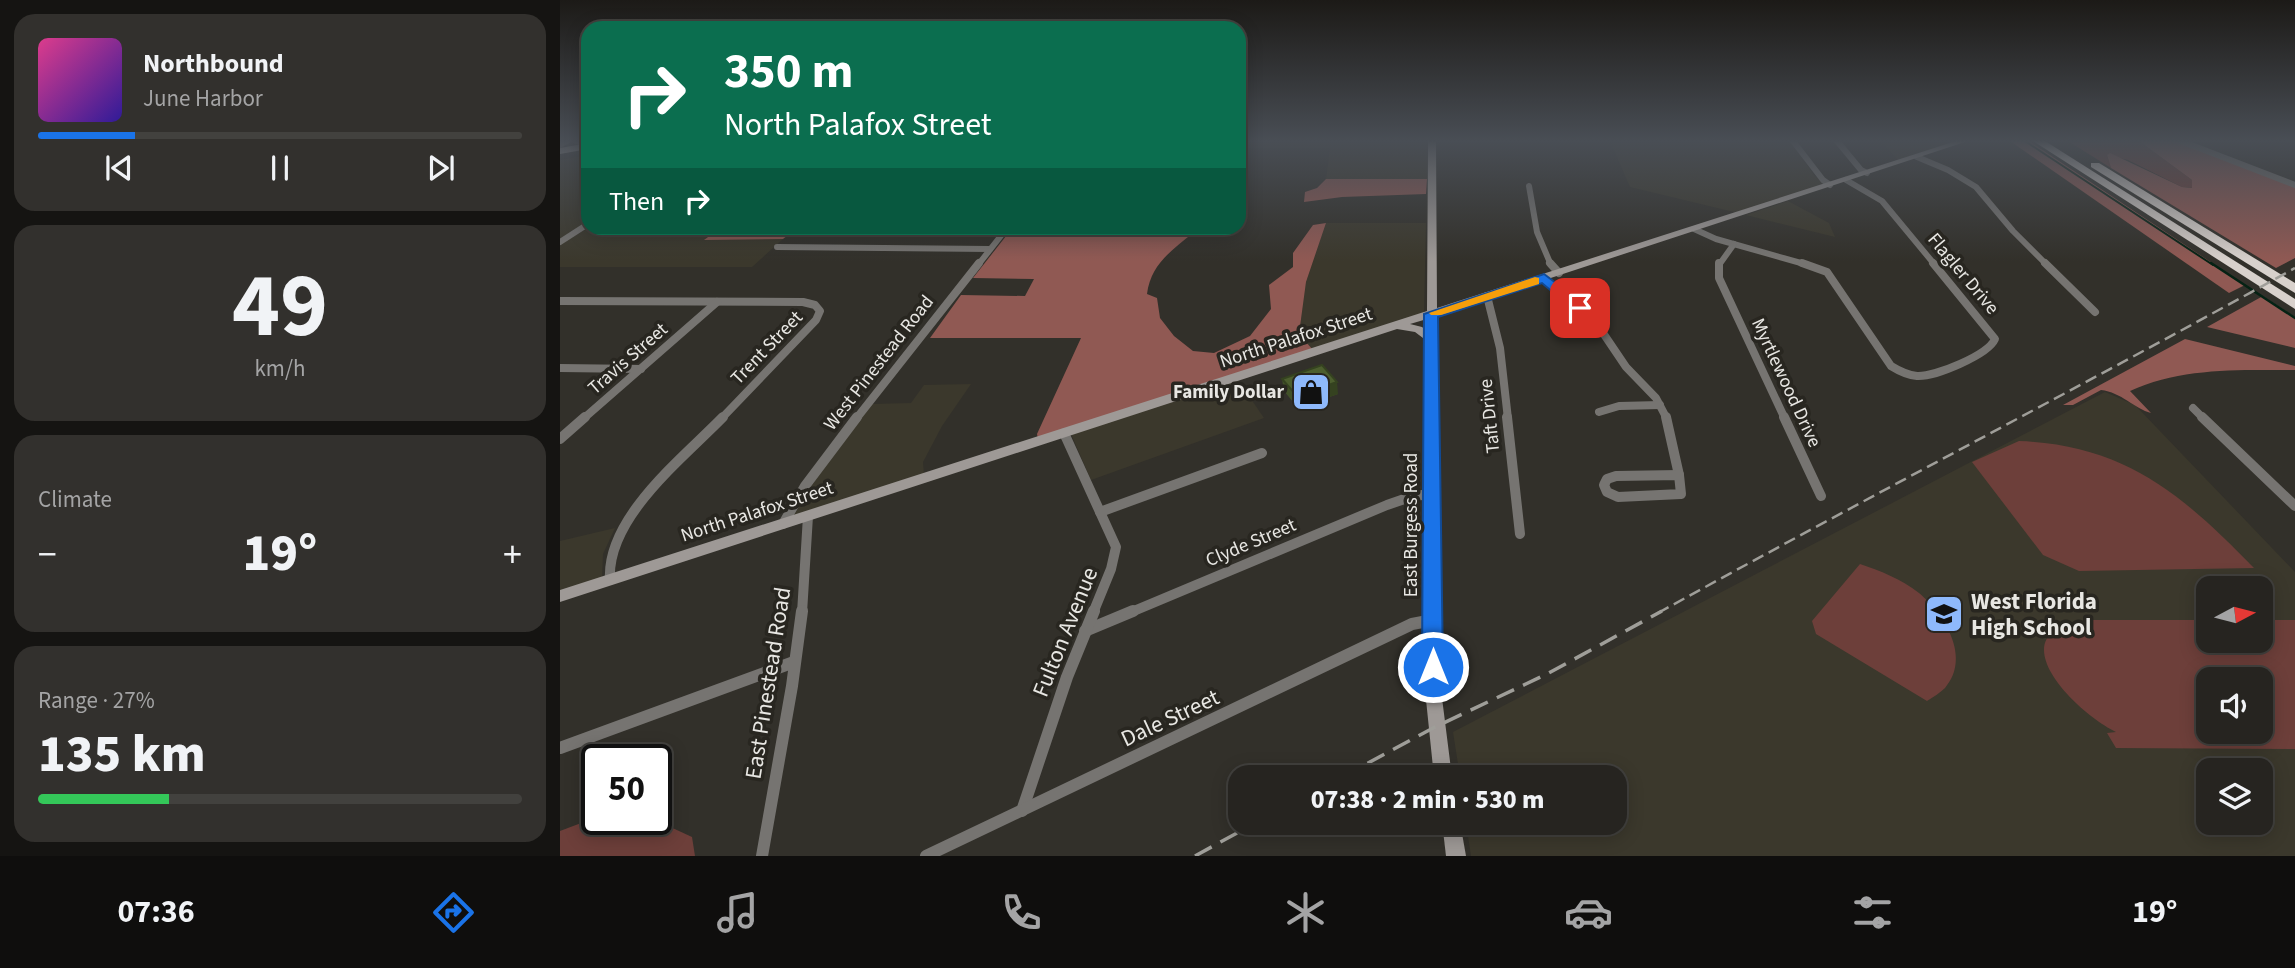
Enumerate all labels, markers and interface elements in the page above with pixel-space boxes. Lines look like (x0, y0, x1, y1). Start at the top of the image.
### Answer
text: 350 m (724, 37, 853, 107)
text: Northbound (143, 45, 284, 82)
icon: right (609, 49, 700, 140)
text: June Harbor (143, 82, 263, 115)
text: North Palafox Street (724, 102, 992, 148)
icon: previous (100, 149, 138, 187)
icon: pause (261, 149, 299, 187)
icon: next (422, 149, 460, 187)
icon: right (678, 182, 716, 220)
text: Then (609, 183, 664, 220)
street label: Flagler Drive (1921, 227, 2005, 321)
text: 49 (232, 242, 328, 371)
pin (1550, 278, 1610, 338)
icon: arrive (1561, 289, 1599, 327)
street label: West Pinestead Road (818, 290, 940, 436)
street label: North Palafox Street (1216, 300, 1376, 375)
street label: Trent Street (725, 305, 810, 391)
street label: Myrtlewood Drive (1744, 314, 1828, 452)
street label: Travis Street (582, 316, 674, 401)
text: km/h (254, 352, 306, 385)
shop icon: Family Dollar (1290, 371, 1332, 413)
street label: Taft Drive (1473, 377, 1507, 455)
place label: Family Dollar (1173, 379, 1284, 406)
street label: East Burgess Road (1398, 453, 1425, 597)
street label: North Palafox Street (677, 474, 837, 549)
text: Climate (38, 483, 112, 516)
street label: Clyde Street (1202, 512, 1301, 574)
text: 19° (243, 517, 317, 591)
text: − (38, 528, 57, 582)
text: + (503, 528, 522, 582)
street label: Fulton Avenue (1024, 562, 1106, 702)
north arrow (2196, 576, 2273, 653)
map controls (2196, 576, 2273, 835)
street label: East Pinestead Road (737, 585, 799, 781)
place label: West Florida High School (1971, 585, 2097, 644)
school or university icon: West Florida High School (1923, 593, 1965, 635)
position arrow (1396, 630, 1470, 704)
button: sound (2196, 667, 2273, 744)
street label: Dale Street (1115, 681, 1225, 755)
text: Range · 27% (38, 684, 155, 717)
text: 135 km (38, 718, 206, 792)
speed limit sign: 50 (581, 744, 672, 835)
button: layers (2196, 758, 2273, 835)
text: 07:38 · 2 min · 530 m (1311, 781, 1544, 818)
icon: directions (429, 888, 478, 937)
icon: music (713, 888, 762, 937)
icon: phone (997, 888, 1046, 937)
icon: climate (1281, 888, 1330, 937)
icon: car (1564, 888, 1613, 937)
icon: filters (1848, 888, 1897, 937)
text: 07:36 (117, 889, 195, 935)
text: 19° (2132, 889, 2178, 935)

